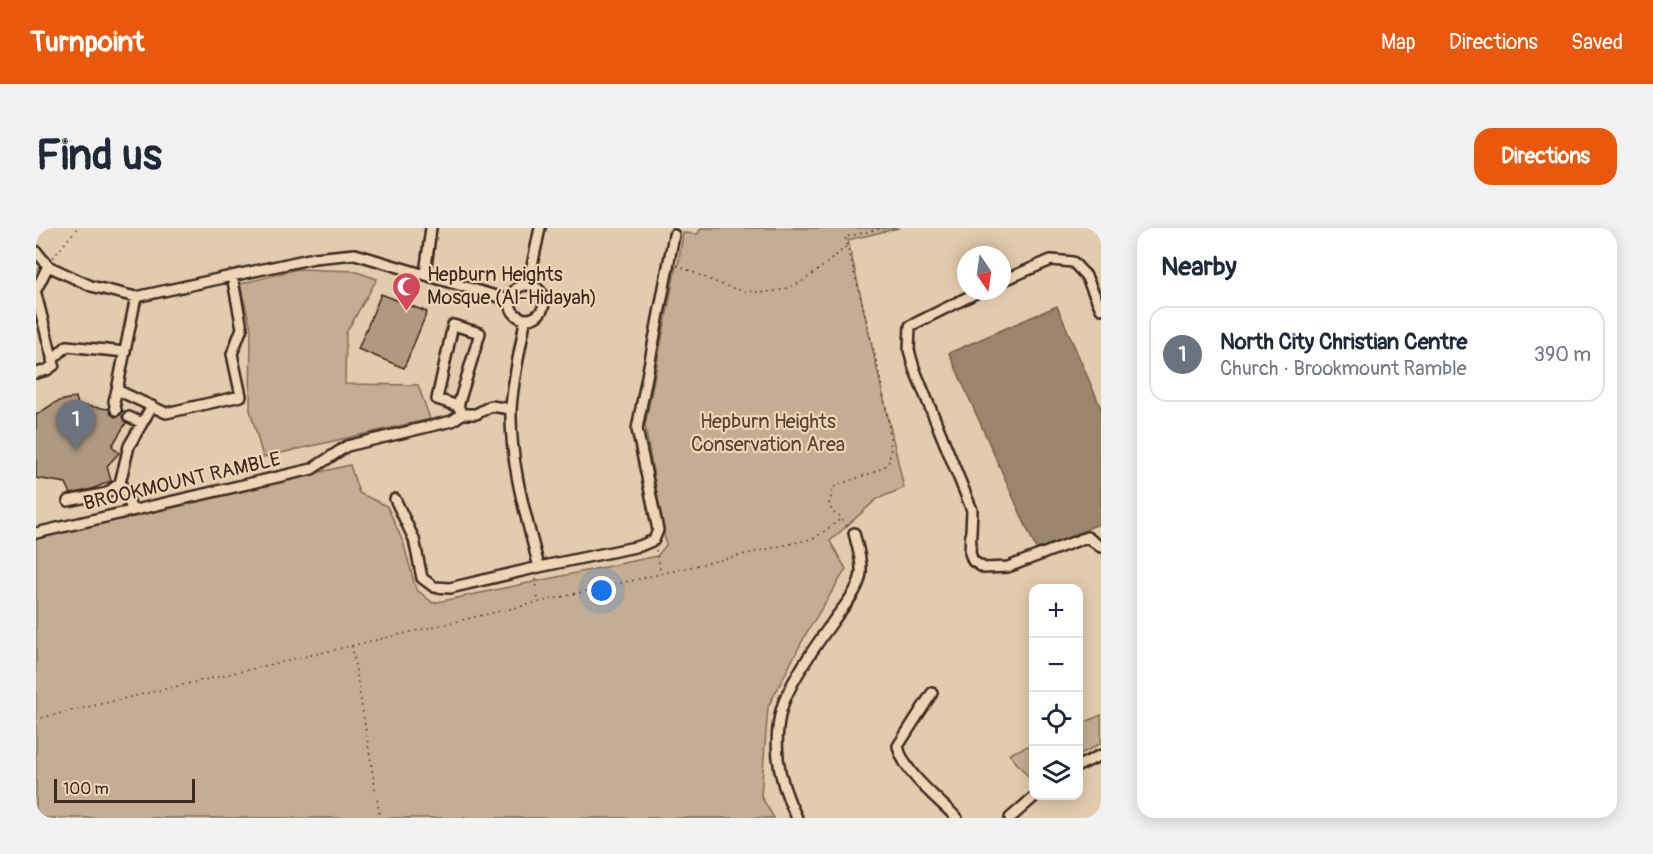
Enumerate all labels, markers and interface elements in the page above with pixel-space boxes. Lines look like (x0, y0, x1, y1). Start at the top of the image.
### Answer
text: Turnpoint (30, 25, 144, 60)
text: Map (1381, 29, 1416, 56)
text: Directions (1449, 29, 1538, 56)
text: Saved (1571, 29, 1623, 56)
button: Directions (1474, 128, 1617, 185)
text: Find us (36, 130, 162, 182)
north arrow (957, 246, 1011, 300)
text: Nearby (1161, 251, 1237, 283)
place label: Hepburn Heights Mosque (Al-Hidayah) (427, 262, 597, 310)
mosque icon: Hepburn Heights Mosque (Al-Hidayah) (390, 270, 422, 312)
text: North City Christian Centre (1220, 328, 1467, 356)
text: 1 (1179, 342, 1186, 367)
text: 390 m (1534, 342, 1591, 367)
text: Church · Brookmount Ramble (1220, 356, 1467, 381)
pin: 1 (56, 400, 96, 450)
park label: Hepburn Heights Conservation Area (691, 409, 845, 457)
street label: BROOKMOUNT RAMBLE (81, 446, 283, 516)
your location (587, 576, 616, 605)
map controls (1029, 584, 1083, 800)
button: + (1029, 584, 1083, 638)
button: − (1029, 638, 1083, 692)
button: locate (1029, 692, 1083, 746)
button: layers (1029, 746, 1083, 800)
scale bar (54, 776, 195, 804)
text: 100 m (63, 779, 109, 799)

